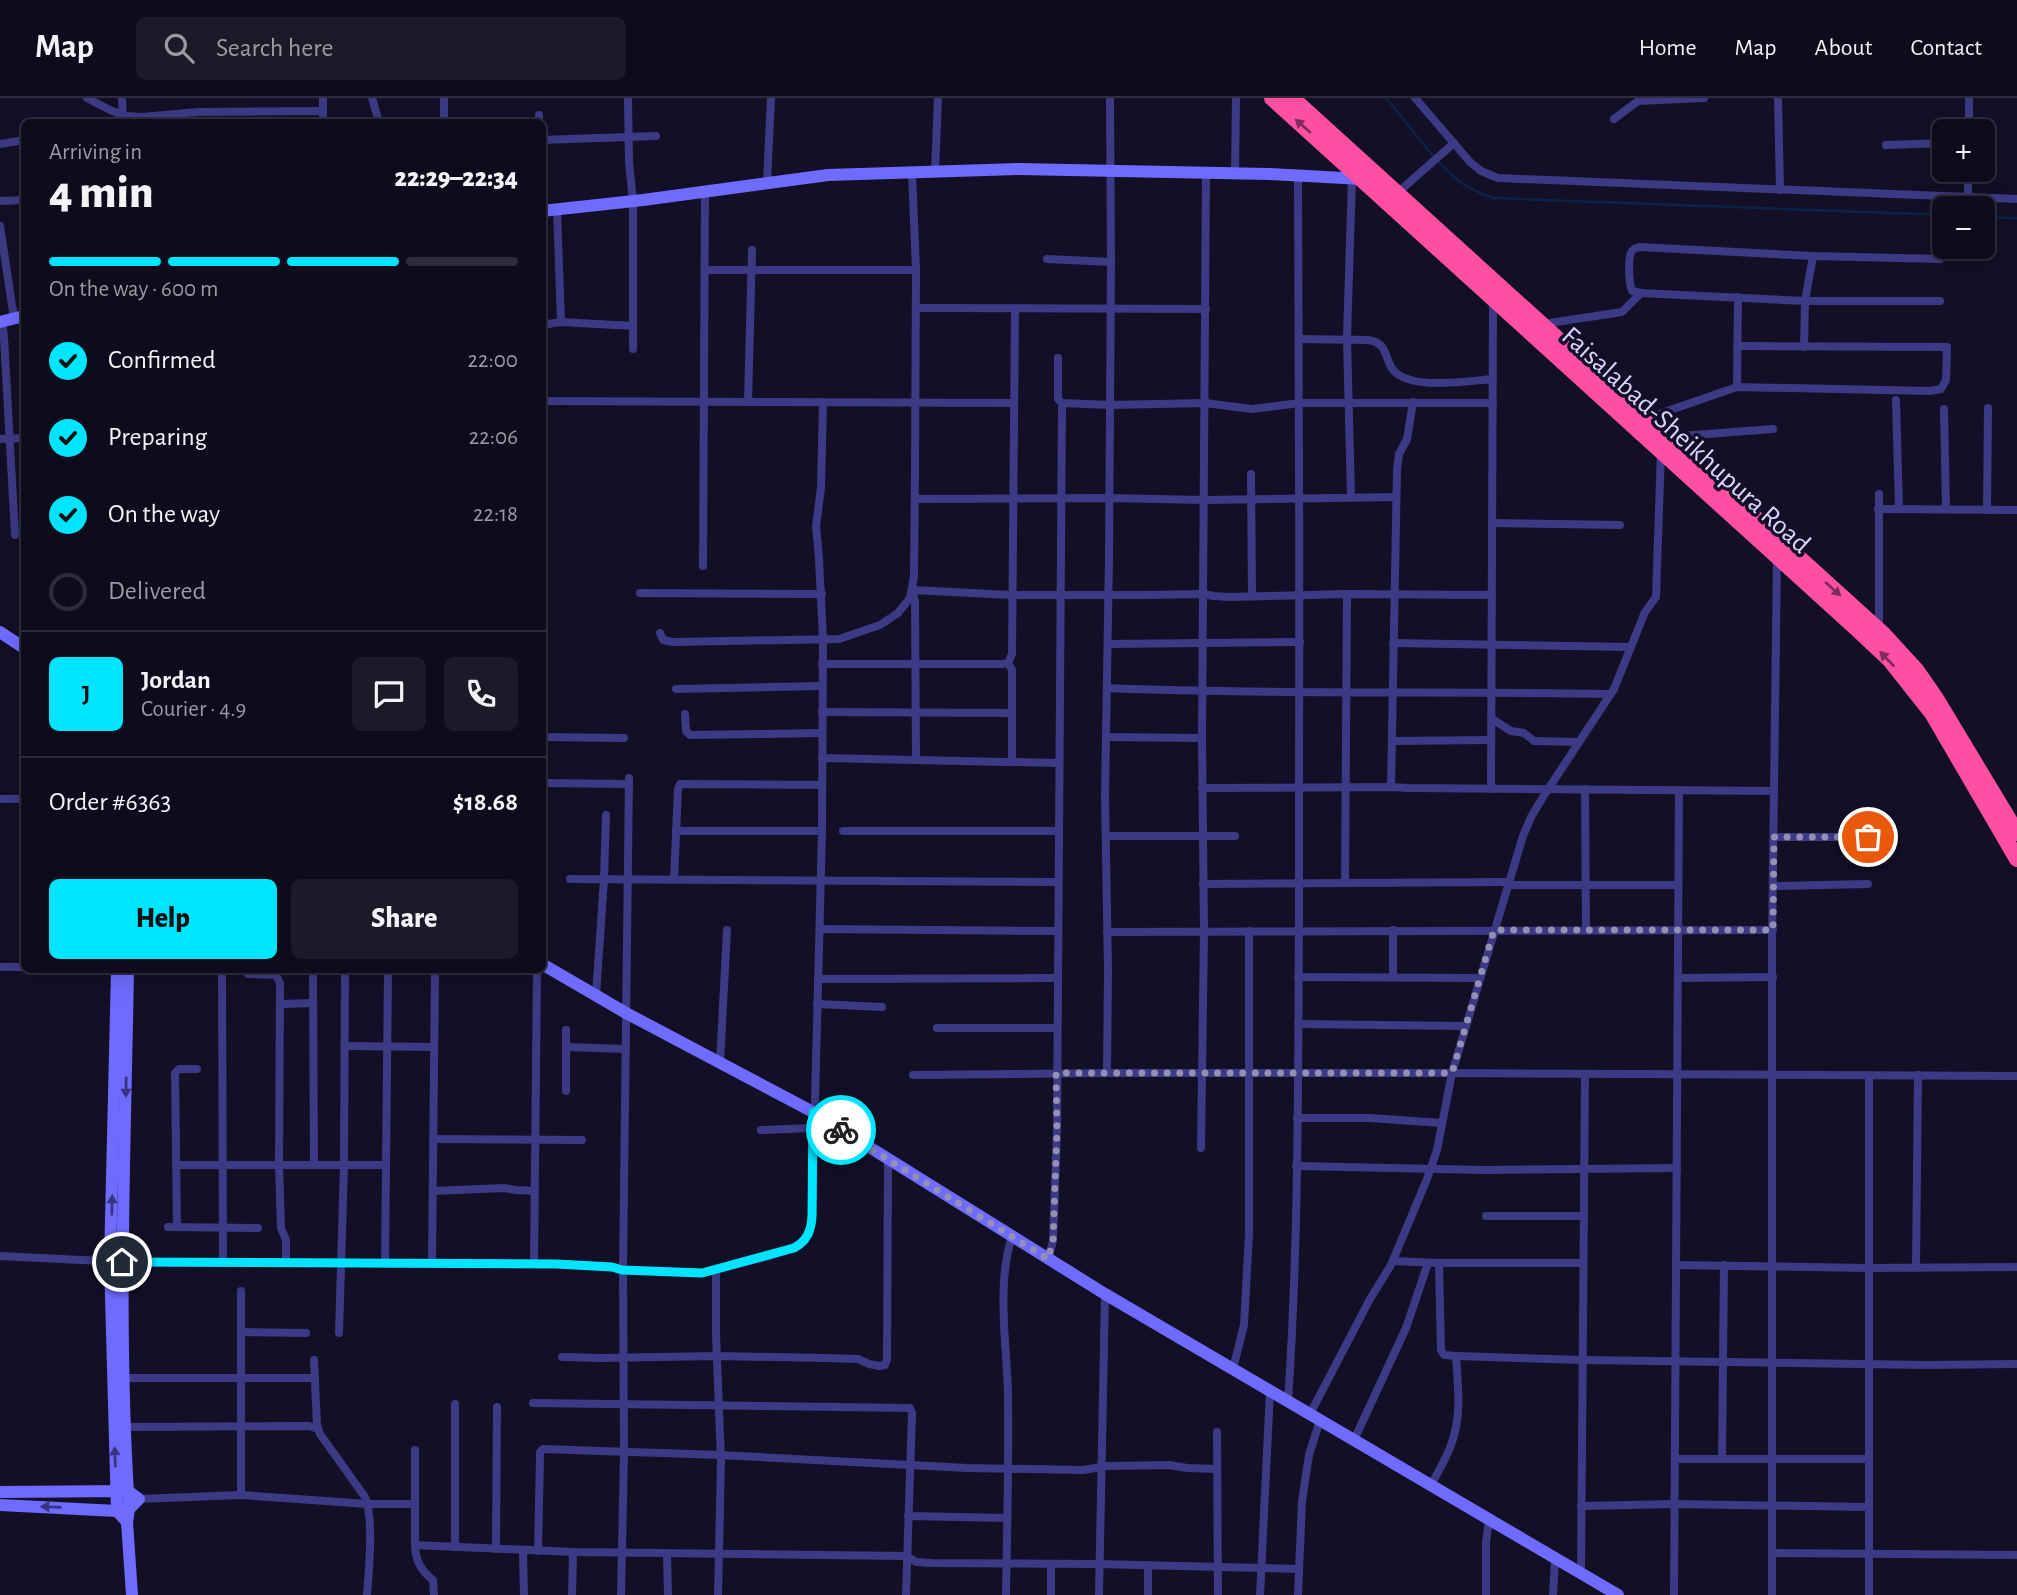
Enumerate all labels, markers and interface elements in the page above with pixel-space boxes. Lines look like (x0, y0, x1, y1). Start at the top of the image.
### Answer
search box (136, 17, 626, 80)
icon: search (160, 29, 198, 67)
text: Map (35, 31, 94, 64)
text: Search here (216, 35, 334, 61)
text: Home (1639, 36, 1697, 60)
text: Map (1735, 36, 1777, 60)
text: About (1815, 36, 1872, 60)
text: Contact (1910, 36, 1982, 60)
one-way arrow (1295, 118, 1312, 134)
map controls (1932, 119, 1995, 259)
button: + (1932, 119, 1995, 182)
text: Arriving in (49, 141, 142, 164)
text: 22:29–22:34 (395, 165, 518, 191)
text: 4 min (49, 170, 154, 216)
button: − (1932, 196, 1995, 259)
text: On the way · 600 m (49, 278, 218, 301)
street label: Faisalabad-Sheikhupura Road (1556, 322, 1815, 559)
icon: check (49, 342, 87, 380)
text: Confirmed (108, 347, 216, 373)
text: 22:00 (468, 349, 518, 372)
icon: check (49, 419, 87, 457)
text: Preparing (108, 424, 207, 450)
text: 22:06 (469, 426, 518, 449)
icon: check (49, 496, 87, 534)
text: On the way (108, 501, 220, 527)
text: 22:18 (473, 503, 518, 526)
text: Delivered (108, 578, 206, 604)
one-way arrow (1824, 581, 1842, 597)
one-way arrow (1879, 650, 1896, 667)
button: chat (352, 657, 426, 731)
button: phone (444, 657, 518, 731)
text: Jordan (141, 667, 211, 693)
text: J (82, 681, 90, 707)
text: Courier · 4.9 (141, 698, 246, 721)
text: Order #6363 (49, 789, 171, 815)
text: $18.68 (453, 789, 518, 815)
pin (1838, 807, 1898, 867)
icon: bag (1849, 818, 1887, 856)
button: Help (49, 879, 277, 959)
button: Share (291, 879, 518, 959)
one-way arrow (120, 1076, 132, 1098)
courier (806, 1095, 876, 1165)
icon: bike (822, 1111, 860, 1149)
one-way arrow (106, 1194, 117, 1216)
pin (92, 1232, 152, 1292)
icon: home (103, 1243, 141, 1281)
one-way arrow (109, 1446, 120, 1468)
one-way arrow (40, 1501, 62, 1512)

